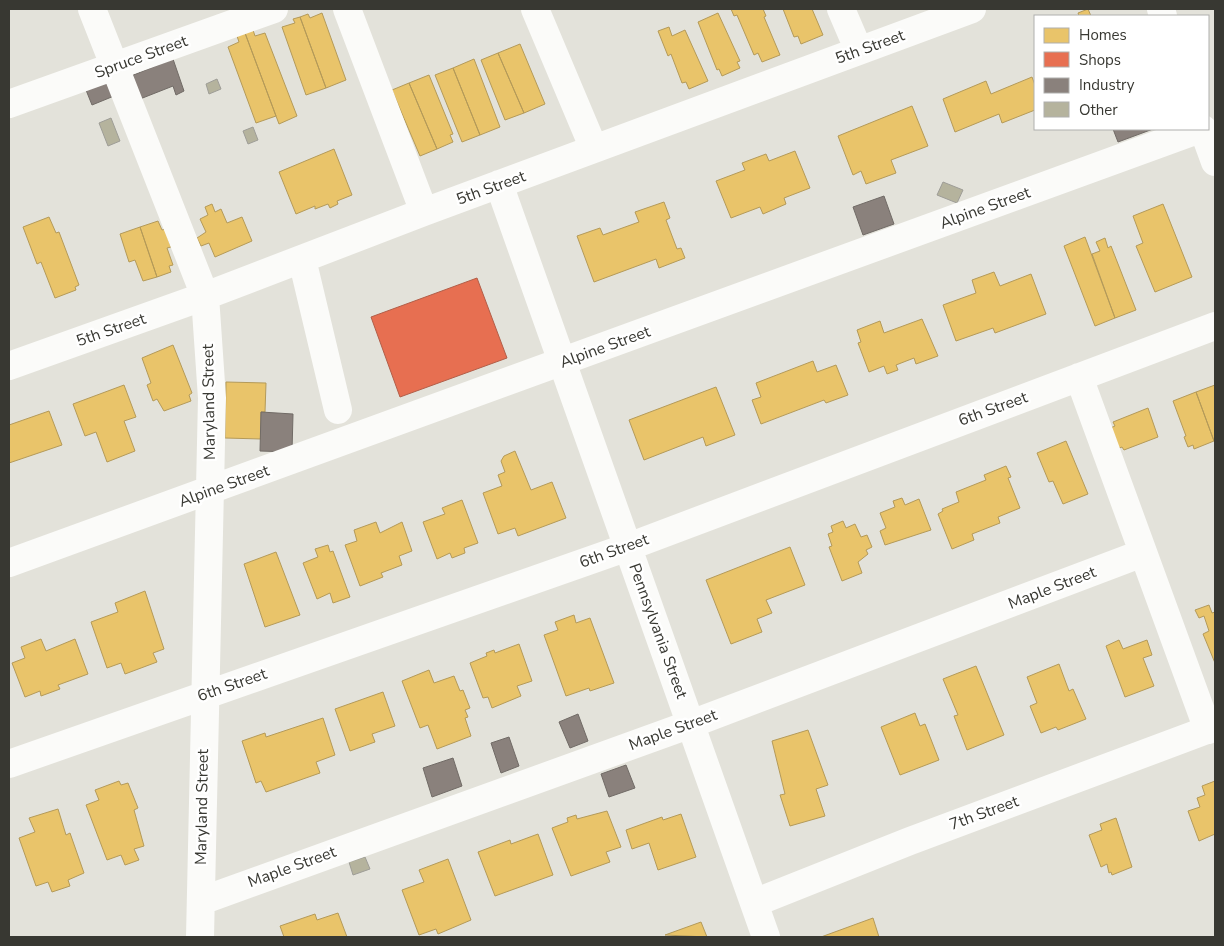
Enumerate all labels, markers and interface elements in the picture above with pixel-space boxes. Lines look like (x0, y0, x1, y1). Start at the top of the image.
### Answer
legend (1034, 15, 1209, 130)
street label: 5th Street (832, 24, 908, 70)
text: Homes (1079, 25, 1127, 45)
street label: Spruce Street (91, 30, 191, 84)
text: Shops (1079, 50, 1121, 70)
text: Industry (1079, 75, 1135, 95)
text: Other (1079, 100, 1118, 120)
street label: 5th Street (453, 165, 529, 211)
street label: Alpine Street (937, 181, 1034, 235)
street label: 5th Street (73, 308, 149, 352)
street label: Alpine Street (557, 320, 654, 374)
street label: Maryland Street (197, 343, 221, 460)
street label: 6th Street (955, 386, 1031, 432)
street label: Alpine Street (176, 459, 273, 513)
street label: 6th Street (576, 528, 652, 574)
street label: Pennsylvania Street (623, 560, 693, 702)
street label: Maple Street (1005, 561, 1099, 615)
street label: 6th Street (194, 663, 270, 707)
street label: Maple Street (626, 704, 721, 756)
street label: Maryland Street (190, 748, 214, 865)
street label: 7th Street (946, 790, 1022, 836)
street label: Maple Street (245, 841, 340, 893)

